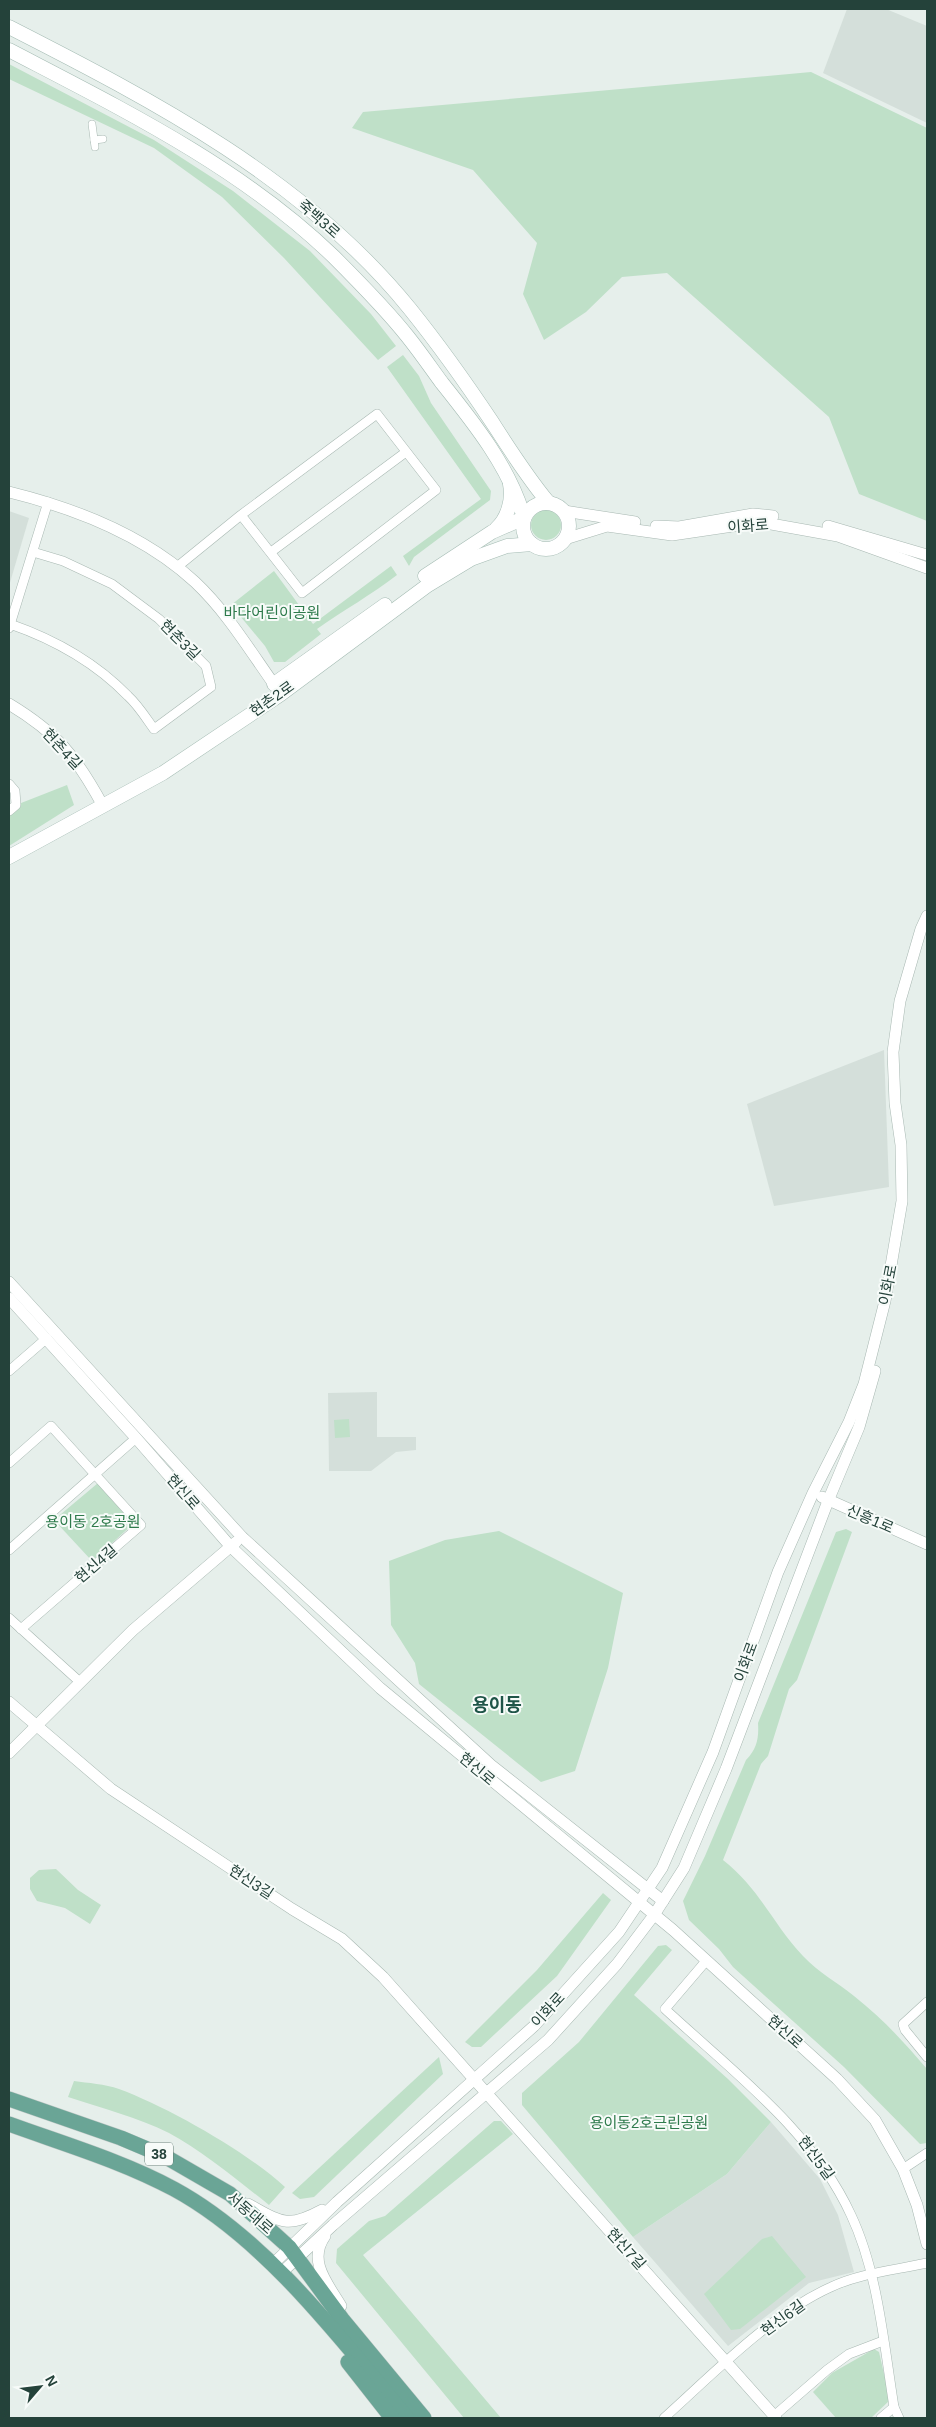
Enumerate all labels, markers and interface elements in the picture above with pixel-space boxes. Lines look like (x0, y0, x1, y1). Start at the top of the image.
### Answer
street label: 죽백3로 (295, 196, 344, 241)
street label: 이화로 (727, 516, 769, 535)
park label: 바다어린이공원 (224, 604, 320, 621)
street label: 현촌3길 (157, 616, 204, 663)
street label: 현촌2로 (246, 677, 297, 720)
street label: 현촌4길 (39, 725, 86, 773)
street label: 이화로 (875, 1263, 900, 1307)
street label: 현신로 (163, 1470, 203, 1513)
street label: 신흥1로 (844, 1501, 896, 1536)
park label: 용이동 2호공원 (45, 1513, 141, 1530)
street label: 현신4길 (71, 1541, 120, 1586)
street label: 이화로 (730, 1639, 761, 1684)
district label: 용이동 (472, 1695, 522, 1715)
street label: 현신로 (456, 1749, 499, 1788)
street label: 현신3길 (226, 1861, 277, 1902)
street label: 이화로 (527, 1989, 568, 2031)
street label: 현신로 (764, 2011, 806, 2052)
park label: 용이동2호근린공원 (590, 2114, 708, 2131)
street label: 현신5길 (795, 2133, 838, 2183)
road number: 38 (145, 2142, 173, 2166)
street label: 서동대로 (224, 2188, 277, 2237)
street label: 현신7길 (603, 2224, 649, 2273)
street label: 현신6길 (758, 2296, 808, 2339)
north arrow (15, 2362, 65, 2412)
text: N (42, 2373, 61, 2389)

